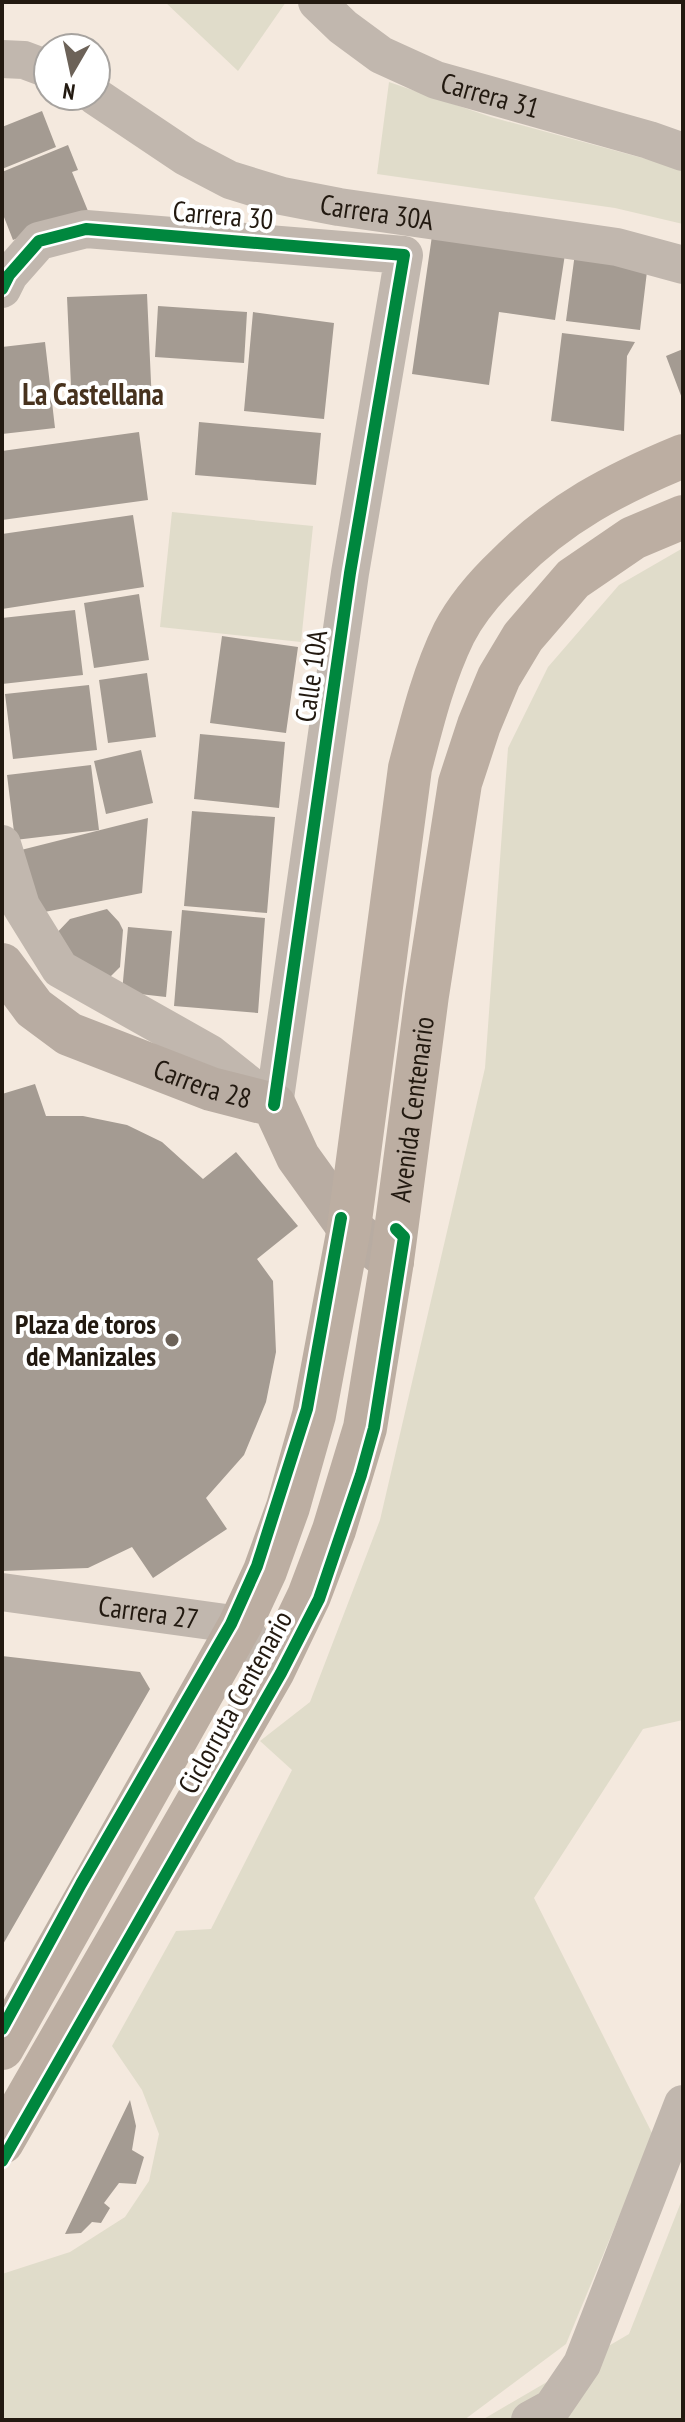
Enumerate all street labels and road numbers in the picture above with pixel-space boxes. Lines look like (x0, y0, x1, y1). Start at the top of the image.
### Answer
street label: Carrera 31 (437, 63, 544, 126)
street label: Carrera 30A (317, 185, 437, 238)
street label: Carrera 30 (171, 192, 275, 237)
street label: Calle 10A (286, 627, 335, 724)
street label: Avenida Centenario (381, 1014, 442, 1204)
street label: Carrera 28 (149, 1050, 255, 1117)
street label: Carrera 27 (96, 1587, 201, 1637)
street label: Ciclorruta Centenario (169, 1604, 300, 1800)

